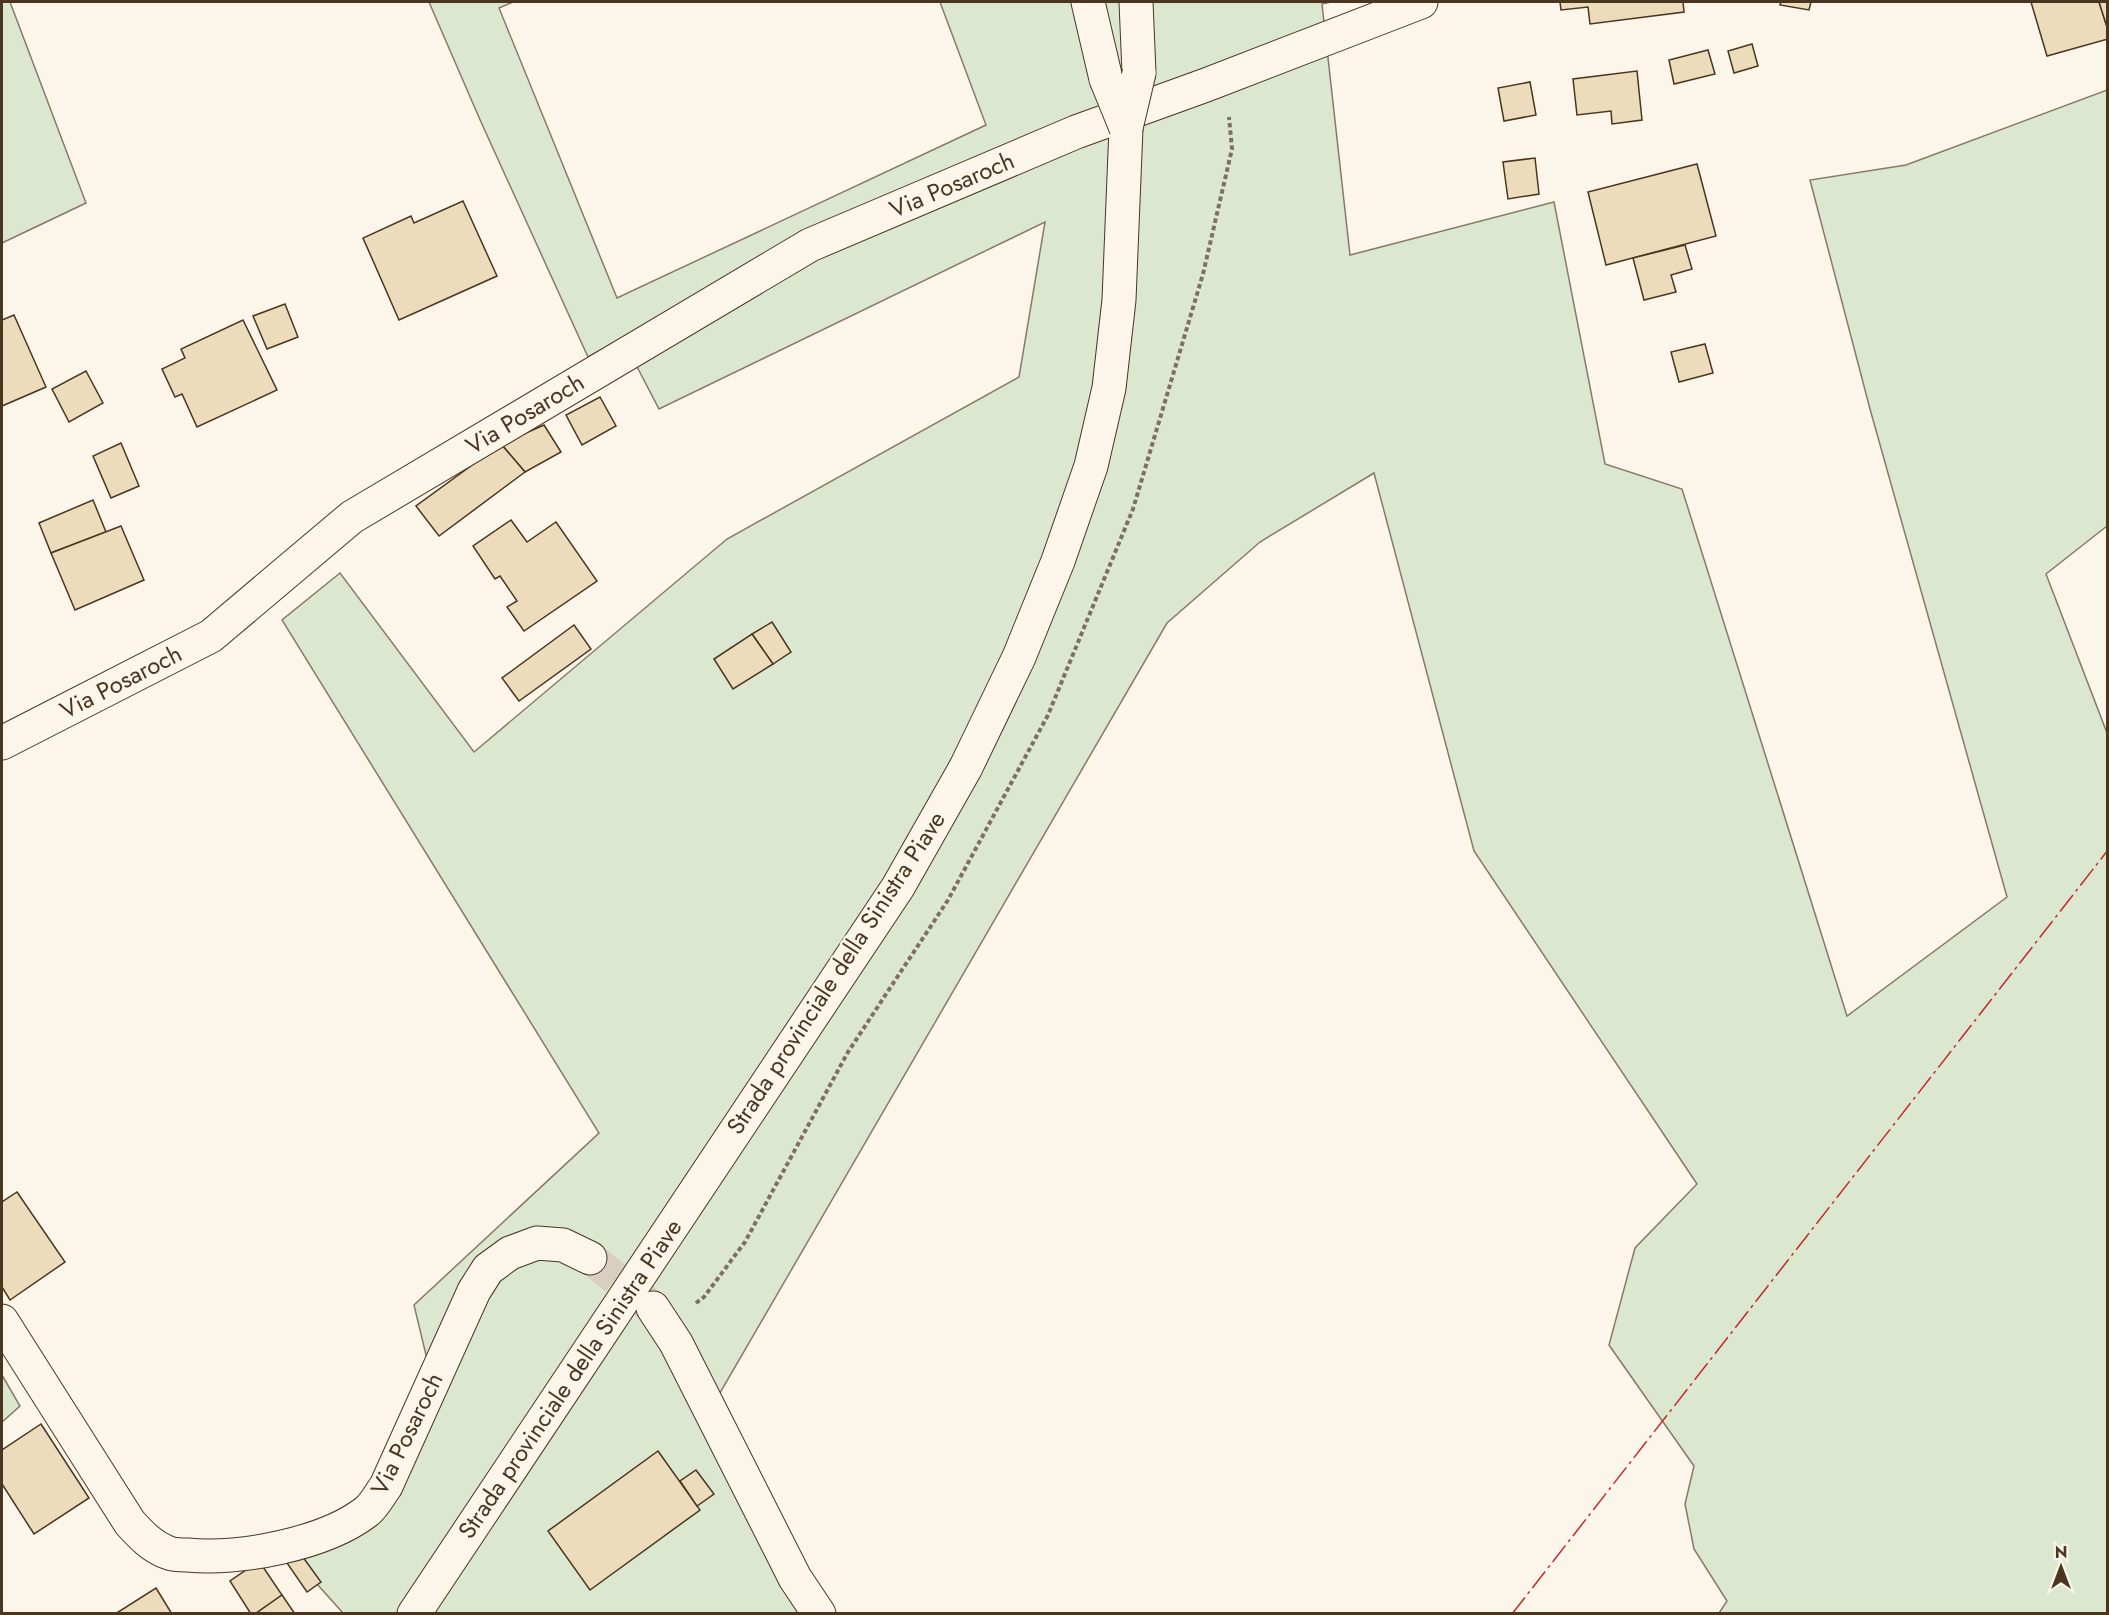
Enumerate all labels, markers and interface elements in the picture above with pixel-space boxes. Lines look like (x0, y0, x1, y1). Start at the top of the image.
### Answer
street label: Via Posaroch (884, 143, 1020, 227)
street label: Via Posaroch (459, 364, 591, 463)
street label: Via Posaroch (54, 636, 188, 727)
street label: Strada provinciale della Sinistra Piave (718, 804, 953, 1141)
street label: Strada provinciale della Sinistra Piave (449, 1212, 690, 1546)
street label: Via Posaroch (362, 1367, 451, 1501)
north arrow (2031, 1537, 2091, 1597)
text: N (2055, 1541, 2067, 1564)

